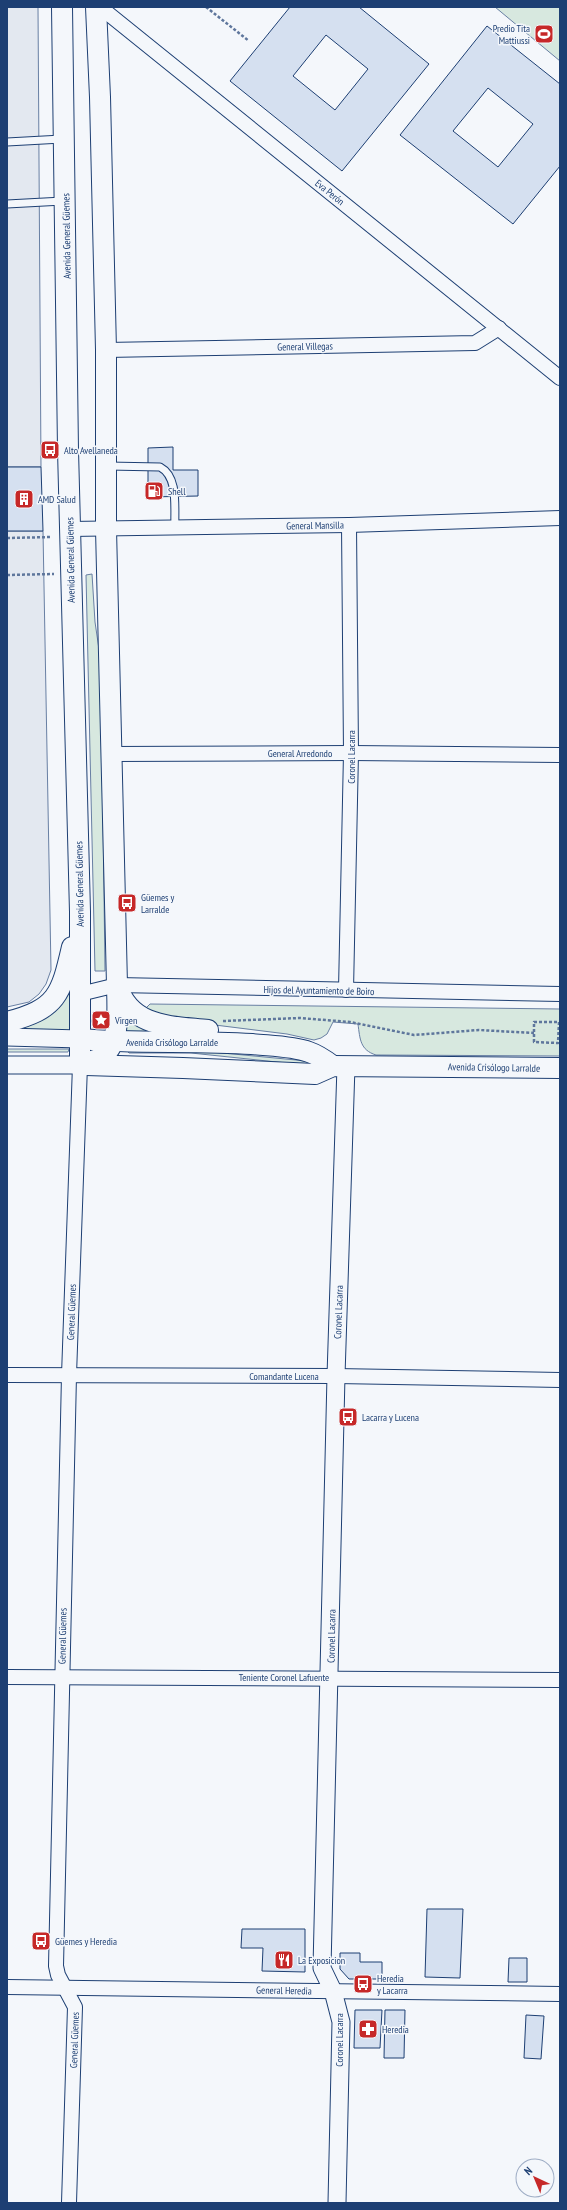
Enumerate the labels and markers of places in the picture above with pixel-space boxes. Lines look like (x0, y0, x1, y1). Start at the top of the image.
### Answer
place label: Predio Tita Mattiussi (493, 22, 530, 47)
sports icon: Predio Tita Mattiussi (533, 23, 555, 45)
bus stop icon: Alto Avellaneda (39, 439, 61, 461)
place label: Alto Avellaneda (64, 444, 118, 457)
fuel station icon: Shell (143, 480, 165, 502)
place label: Shell (168, 485, 186, 498)
building icon: AMD Salud (13, 488, 35, 510)
place label: AMD Salud (38, 493, 76, 506)
place label: Güemes y Larralde (141, 891, 174, 916)
bus stop icon: Güemes y Larralde (116, 892, 138, 914)
place icon: Virgen (90, 1009, 112, 1031)
place label: Virgen (114, 1014, 137, 1027)
bus stop icon: Lacarra y Lucena (337, 1406, 359, 1428)
place label: Lacarra y Lucena (362, 1411, 419, 1424)
bus stop icon: Güemes y Heredia (30, 1930, 52, 1952)
place label: Güemes y Heredia (55, 1935, 117, 1948)
restaurant icon: La Exposicion (273, 1949, 295, 1971)
place label: La Exposicion (298, 1954, 345, 1967)
place label: Heredia y Lacarra (377, 1972, 408, 1997)
bus stop icon: Heredia y Lacarra (352, 1973, 374, 1995)
pharmacy icon: Heredia (357, 2018, 379, 2040)
place label: Heredia (382, 2023, 409, 2036)

